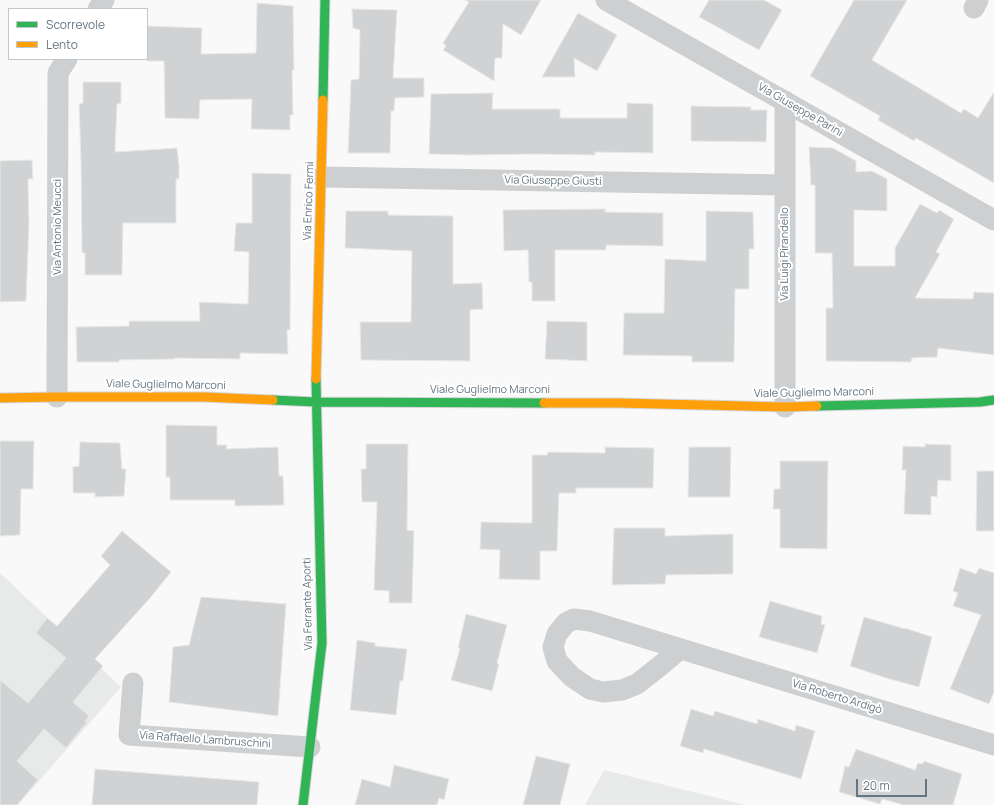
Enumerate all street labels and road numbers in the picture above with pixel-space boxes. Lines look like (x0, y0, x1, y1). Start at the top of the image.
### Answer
street label: Via Giuseppe Parini (755, 80, 845, 140)
street label: Via Enrico Fermi (301, 161, 317, 241)
street label: Via Giuseppe Giusti (504, 174, 602, 188)
street label: Via Antonio Meucci (51, 179, 65, 275)
street label: Via Luigi Pirandello (778, 207, 792, 301)
street label: Viale Guglielmo Marconi (106, 377, 226, 393)
street label: Viale Guglielmo Marconi (430, 383, 550, 397)
street label: Viale Guglielmo Marconi (754, 385, 874, 401)
street label: Via Ferrante Aporti (301, 557, 315, 651)
street label: Via Roberto Ardigò (790, 677, 884, 717)
street label: Via Raffaello Lambruschini (139, 729, 271, 751)

